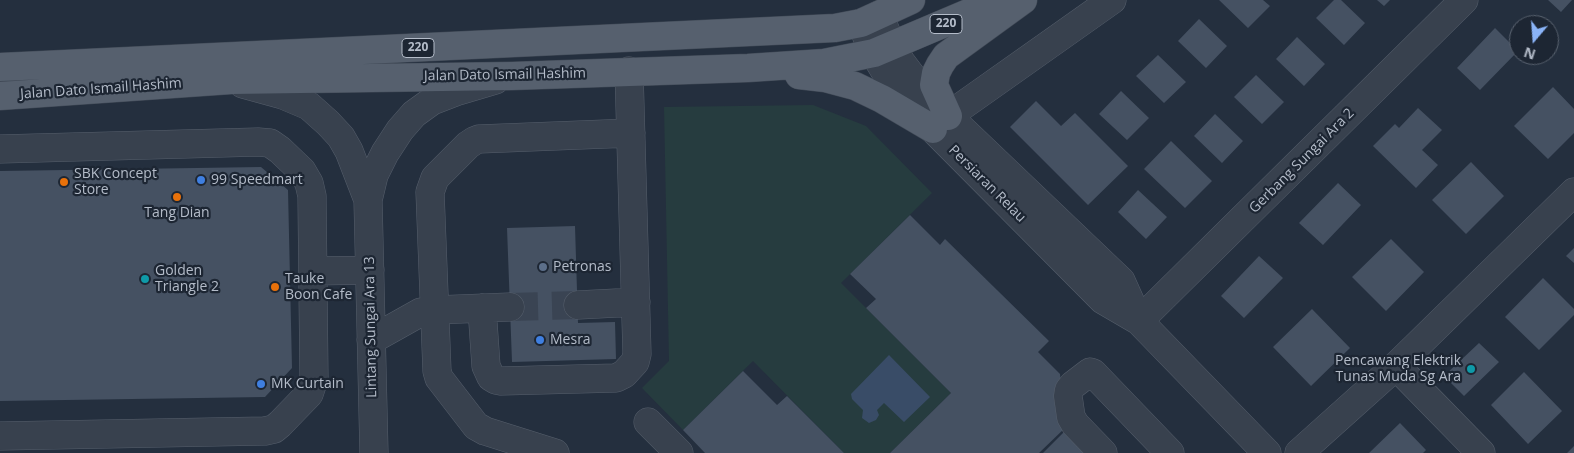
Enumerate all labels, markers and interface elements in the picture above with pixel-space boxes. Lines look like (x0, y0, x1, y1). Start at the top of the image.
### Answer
road number: 220 (930, 14, 962, 34)
north arrow (1509, 15, 1559, 65)
road number: 220 (402, 38, 434, 58)
text: N (1521, 43, 1538, 65)
street label: Jalan Dato Ismail Hashim (424, 65, 586, 85)
street label: Jalan Dato Ismail Hashim (20, 75, 182, 103)
street label: Gerbang Sungai Ara 2 (1246, 105, 1358, 217)
street label: Persiaran Relau (945, 142, 1029, 226)
place label: SBK Concept Store (74, 166, 157, 198)
place label: 99 Speedmart (211, 172, 303, 188)
marker: 99 Speedmart (195, 174, 207, 186)
marker: SBK Concept Store (58, 176, 70, 188)
marker: Tang Dian (171, 191, 183, 203)
place label: Tang Dian (144, 205, 210, 221)
street label: Lintang Sungai Ara 13 (361, 256, 381, 398)
place label: Petronas (553, 259, 611, 275)
marker: Petronas (537, 261, 549, 273)
place label: Golden Triangle 2 (155, 263, 219, 296)
place label: Tauke Boon Cafe (285, 271, 352, 304)
marker: Golden Triangle 2 (139, 273, 151, 285)
marker: Tauke Boon Cafe (269, 281, 281, 293)
place label: Mesra (550, 332, 591, 348)
marker: Mesra (534, 334, 546, 346)
place label: Pencawang Elektrik Tunas Muda Sg Ara (1335, 353, 1461, 386)
marker: Pencawang Elektrik Tunas Muda Sg Ara (1465, 363, 1477, 375)
place label: MK Curtain (271, 376, 344, 392)
marker: MK Curtain (255, 378, 267, 390)

